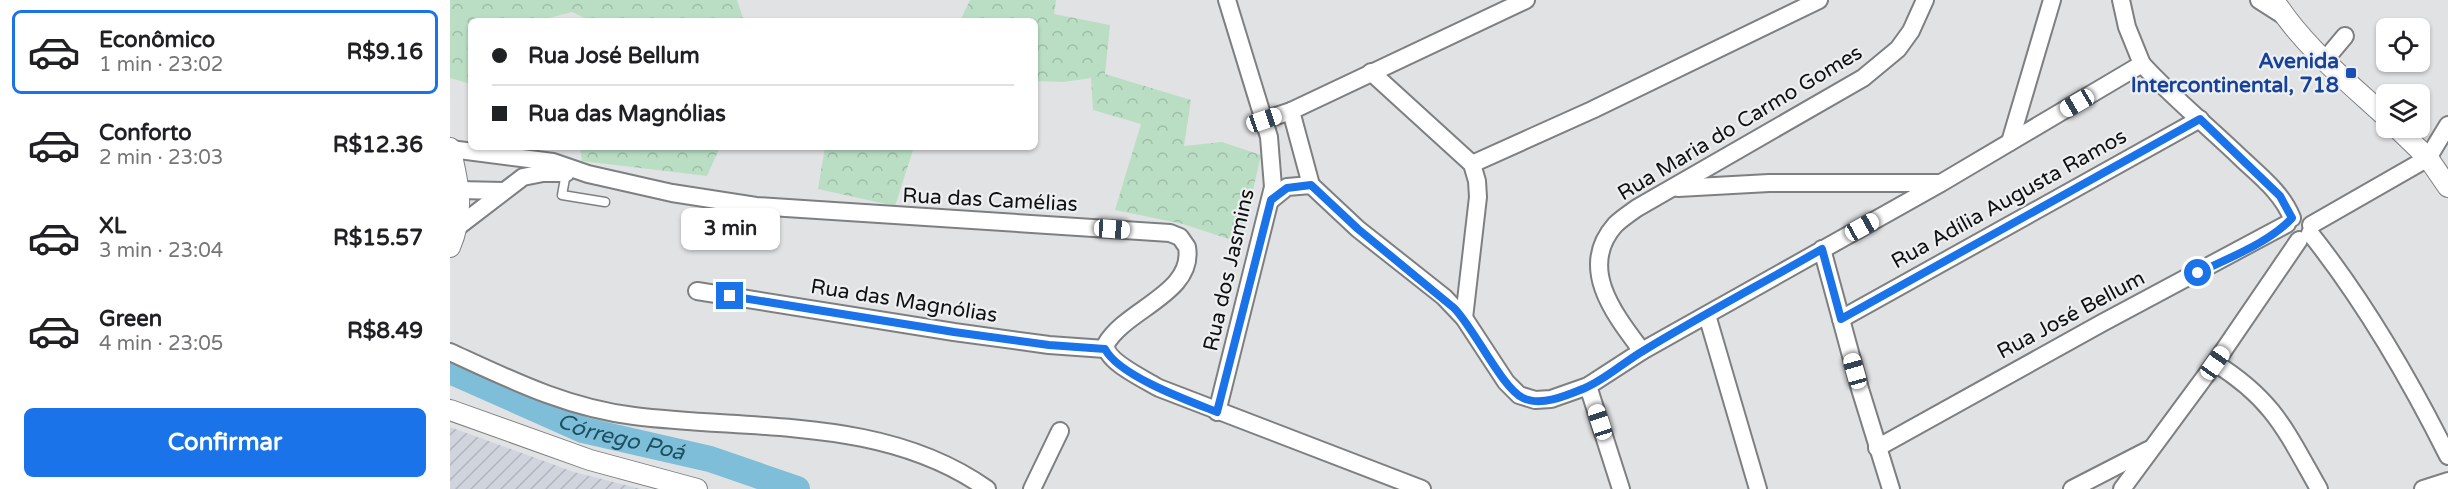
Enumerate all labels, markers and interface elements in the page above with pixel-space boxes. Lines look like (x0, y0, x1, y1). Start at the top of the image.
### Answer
map controls (2376, 18, 2430, 138)
button: locate (2376, 18, 2430, 72)
icon: car (27, 25, 81, 79)
text: Econômico (99, 27, 215, 53)
text: R$9.16 (347, 39, 423, 65)
street label: Rua Maria do Carmo Gomes (1613, 40, 1867, 206)
text: Rua José Bellum (528, 43, 700, 69)
place label: Avenida Intercontinental, 718 (2131, 49, 2339, 98)
text: 1 min · 23:02 (99, 53, 223, 77)
marker: Avenida Intercontinental, 718 (2344, 66, 2358, 80)
button: layers (2376, 84, 2430, 138)
car (2057, 86, 2097, 120)
text: Rua das Magnólias (528, 101, 726, 127)
car (1244, 106, 1284, 134)
icon: car (27, 118, 81, 172)
text: Conforto (99, 120, 192, 146)
street label: Rua Adília Augusta Ramos (1887, 124, 2131, 274)
text: R$12.36 (333, 132, 423, 158)
text: 2 min · 23:03 (99, 146, 223, 170)
street label: Rua das Camélias (902, 183, 1078, 217)
street label: Rua dos Jasmins (1198, 187, 1260, 353)
callout: 3 min (680, 209, 780, 251)
car (1842, 210, 1882, 244)
icon: car (27, 211, 81, 265)
text: XL (99, 213, 126, 239)
text: 3 min (704, 217, 757, 241)
car (1093, 219, 1131, 239)
text: R$15.57 (333, 225, 423, 251)
text: 3 min · 23:04 (99, 239, 223, 263)
route start (2184, 259, 2211, 286)
street label: Rua José Bellum (1993, 266, 2149, 364)
street label: Rua das Magnólias (809, 274, 999, 328)
route end (716, 282, 743, 309)
icon: car (27, 304, 81, 358)
text: Green (99, 306, 162, 332)
text: R$8.49 (347, 318, 423, 344)
text: 4 min · 23:05 (99, 332, 223, 356)
car (2197, 343, 2233, 383)
car (1841, 351, 1869, 391)
car (1586, 402, 1614, 442)
water label: Córrego Poá (553, 407, 688, 466)
button: Confirmar (24, 408, 426, 477)

